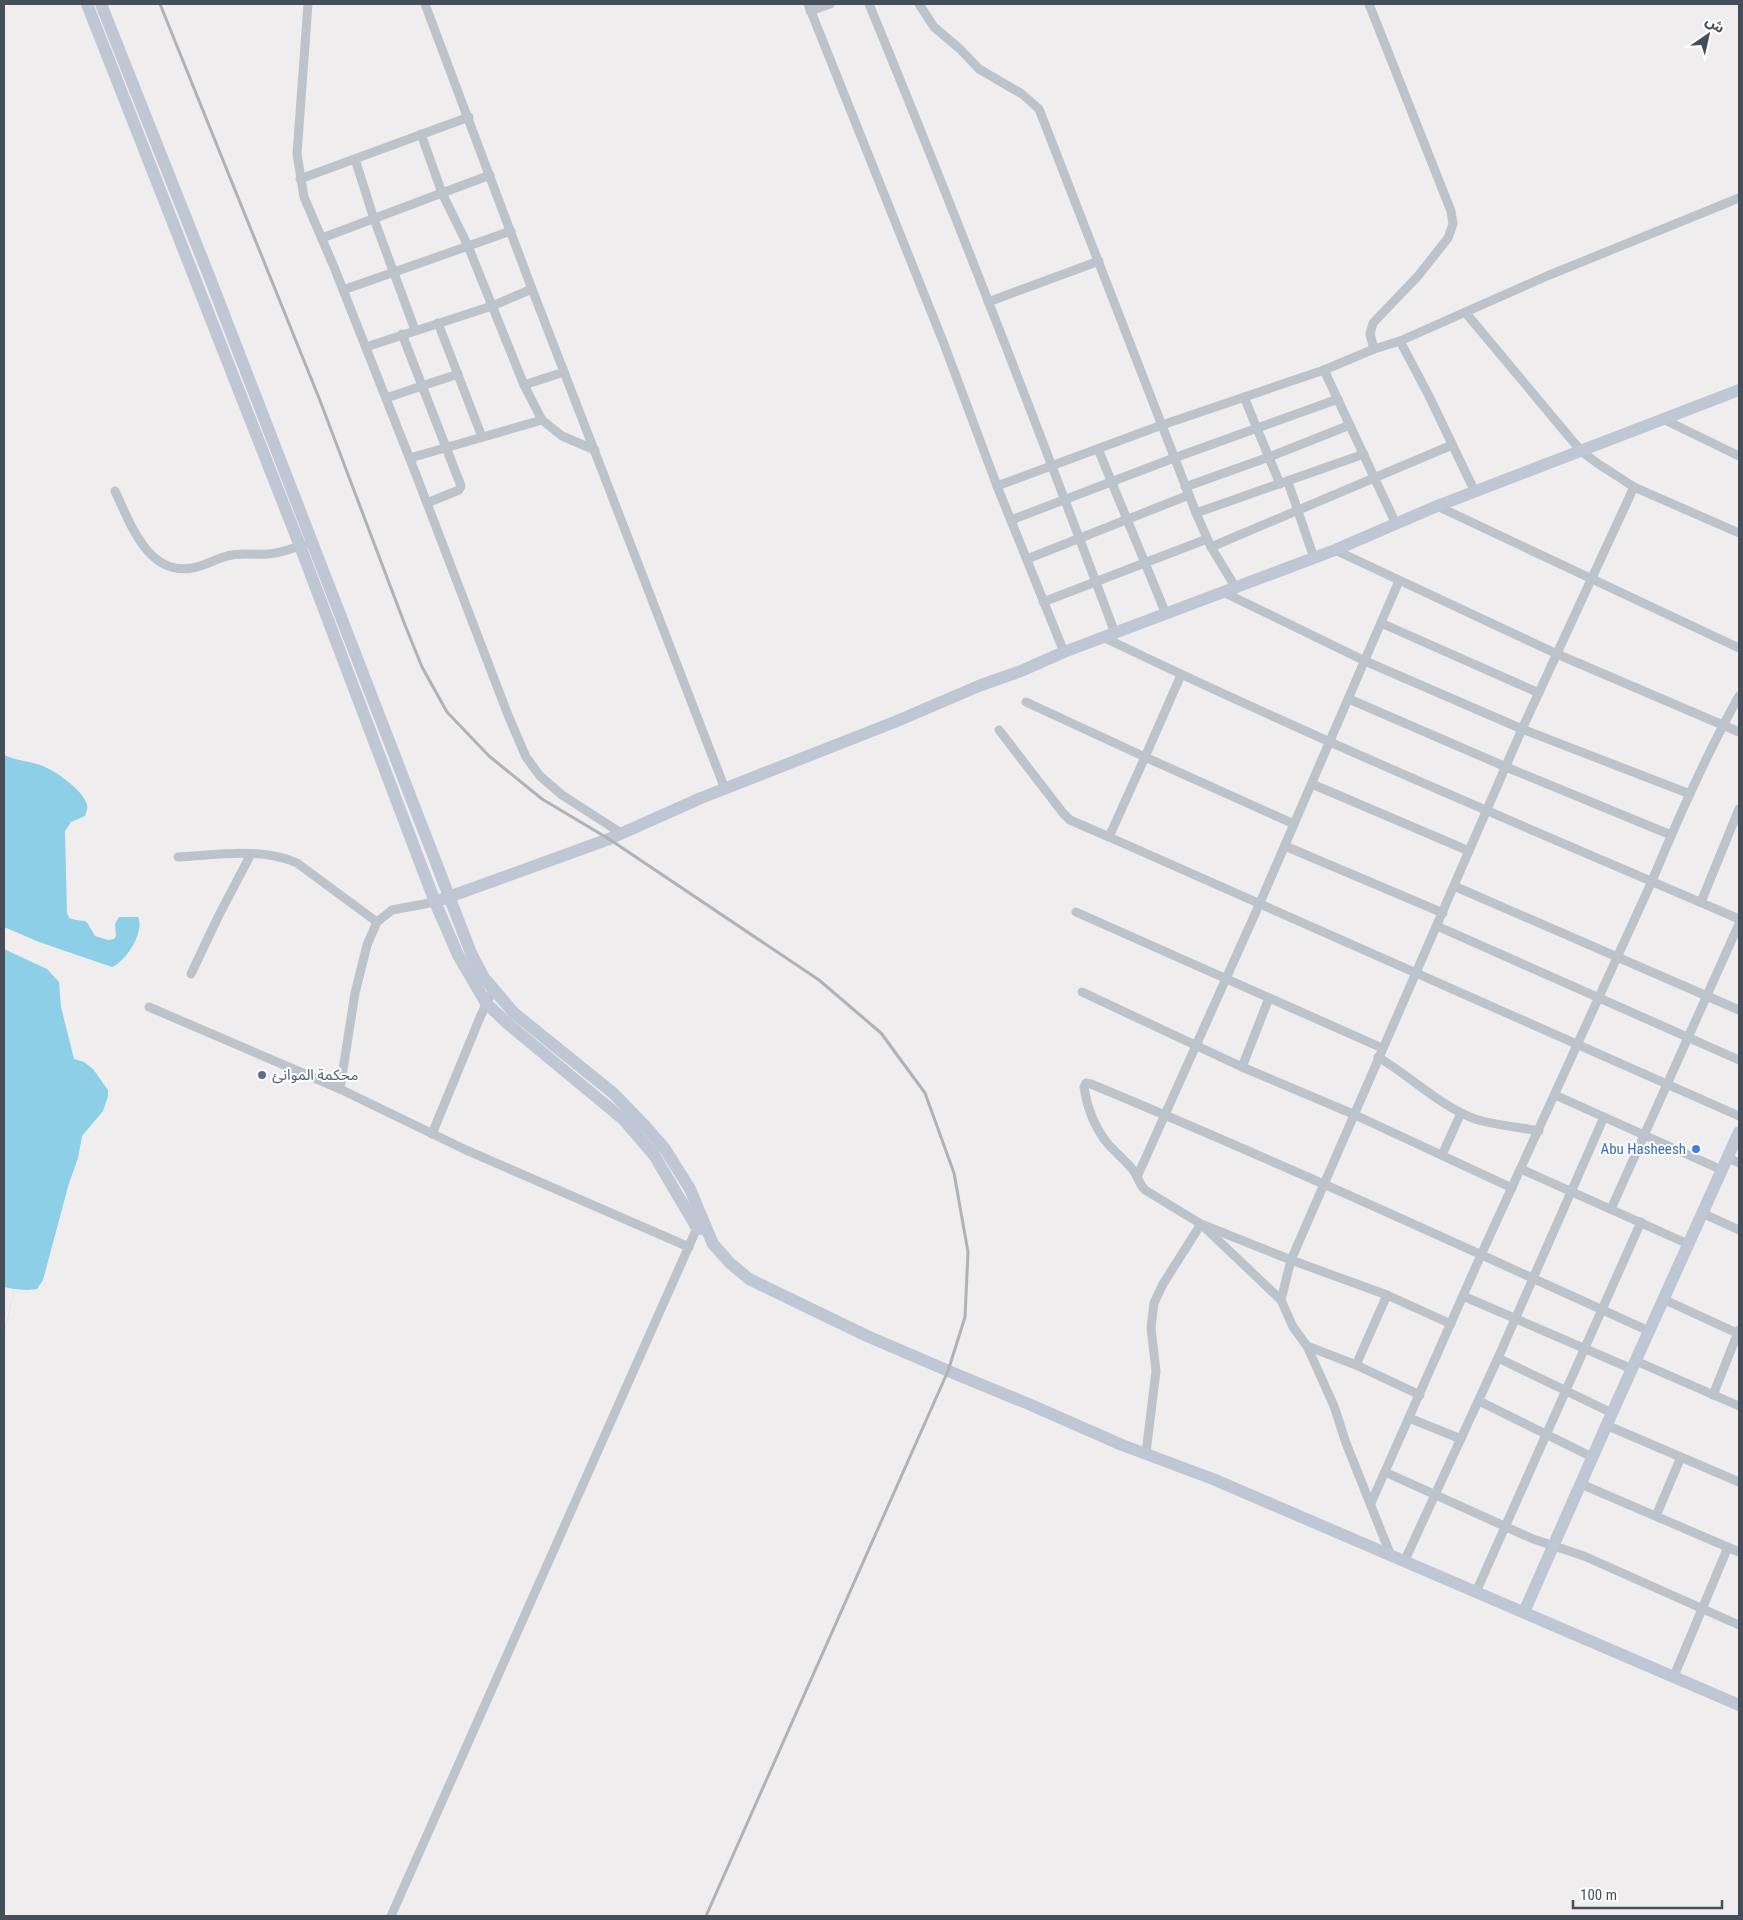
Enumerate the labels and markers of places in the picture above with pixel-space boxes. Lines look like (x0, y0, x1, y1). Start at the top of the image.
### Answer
place label: محكمة الموانئ (272, 1066, 358, 1084)
marker: محكمة الموانئ (256, 1069, 268, 1081)
place label: Abu Hasheesh (1601, 1140, 1686, 1158)
marker: Abu Hasheesh (1690, 1143, 1702, 1155)

